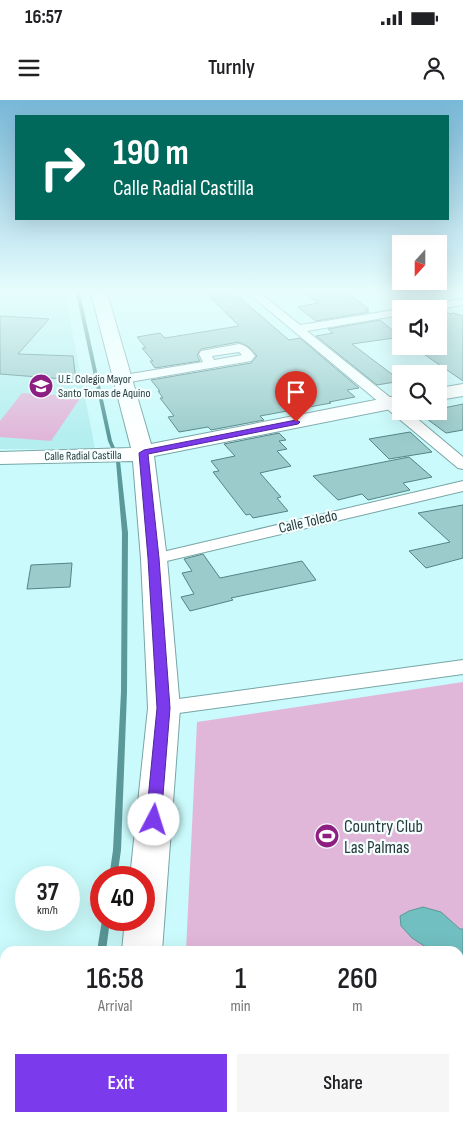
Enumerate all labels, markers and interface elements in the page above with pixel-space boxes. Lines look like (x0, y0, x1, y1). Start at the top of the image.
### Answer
text: 16:57 (25, 6, 62, 29)
icon: menu (15, 54, 43, 82)
text: Turnly (208, 54, 255, 81)
icon: person (420, 54, 448, 82)
text: 190 m (113, 132, 189, 175)
icon: right (30, 135, 95, 200)
text: Calle Radial Castilla (113, 175, 254, 202)
north arrow (392, 235, 448, 290)
map controls (392, 235, 447, 420)
button: sound (392, 300, 447, 355)
button: search (392, 365, 447, 420)
pin (275, 371, 317, 422)
place label: U.E. Colegio Mayor Santo Tomas de Aquino (58, 372, 150, 401)
school or university icon: U.E. Colegio Mayor Santo Tomas de Aquino (28, 373, 54, 399)
icon: arrive (282, 378, 310, 406)
street label: Calle Radial Castilla (44, 448, 122, 464)
street label: Calle Toledo (277, 506, 339, 538)
position arrow (127, 793, 179, 845)
place label: Country Club Las Palmas (344, 816, 423, 858)
sports icon: Country Club Las Palmas (314, 823, 340, 849)
speed limit sign: 40 (90, 866, 155, 931)
text: 37 (36, 877, 59, 908)
text: km/h (37, 903, 58, 918)
text: 16:58 (86, 961, 144, 997)
text: 1 (235, 961, 246, 997)
text: 260 (337, 961, 378, 997)
text: Arrival (98, 997, 132, 1016)
text: min (231, 997, 251, 1016)
text: m (352, 997, 362, 1016)
button: Exit (15, 1054, 227, 1112)
button: Share (237, 1054, 449, 1112)

